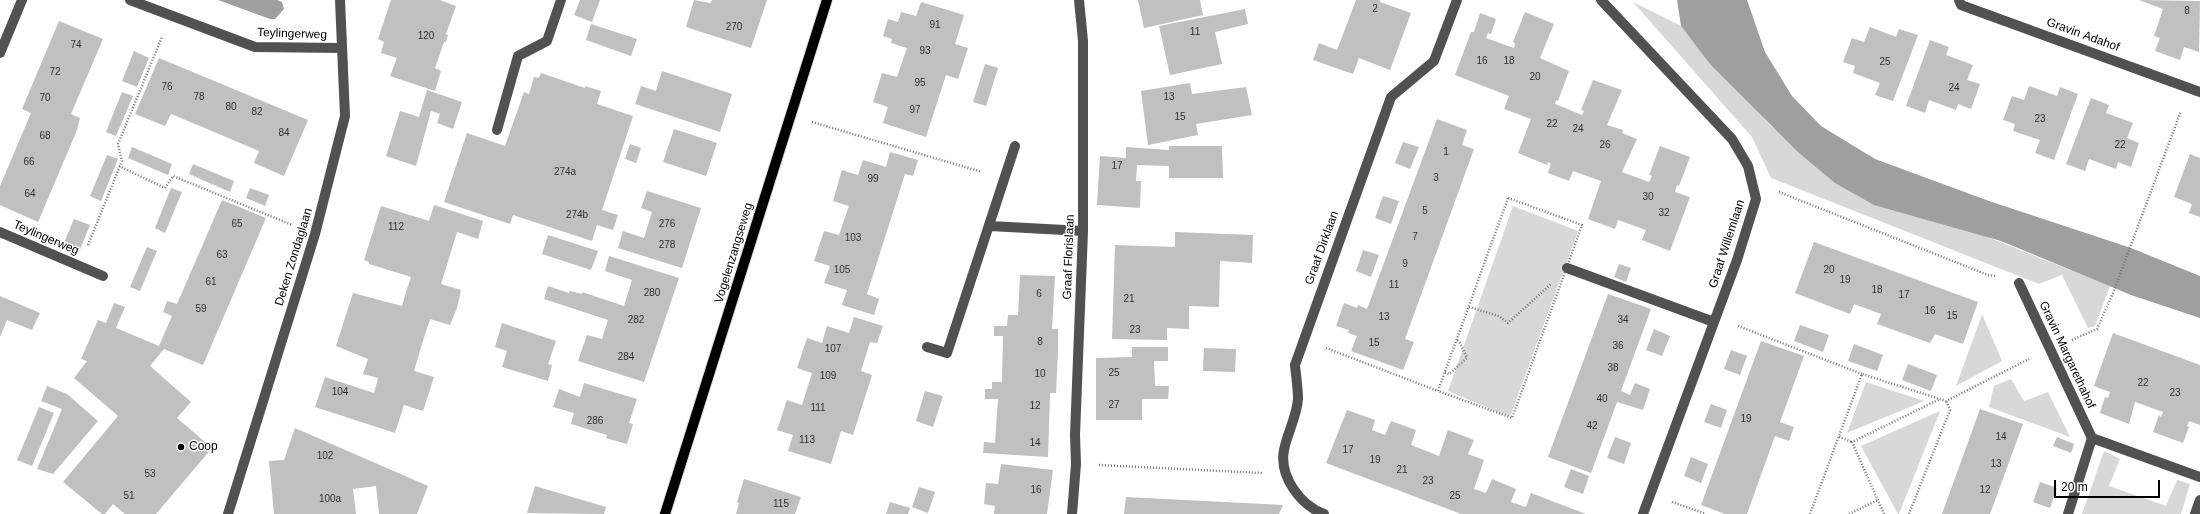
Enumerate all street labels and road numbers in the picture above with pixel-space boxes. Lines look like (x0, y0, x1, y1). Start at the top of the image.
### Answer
street label: Gravin Adahof (2044, 15, 2122, 55)
street label: Teylingerweg (257, 26, 327, 42)
street label: Graaf Willemlaan (1706, 198, 1748, 290)
street label: Vogelenzangseweg (712, 201, 756, 305)
street label: Deken Zondaglaan (272, 206, 316, 308)
street label: Graaf Dirklaan (1302, 209, 1342, 287)
street label: Graaf Florislaan (1060, 214, 1078, 300)
street label: Teylingerweg (11, 218, 81, 258)
street label: Gravin Margarethahof (2036, 299, 2098, 411)

